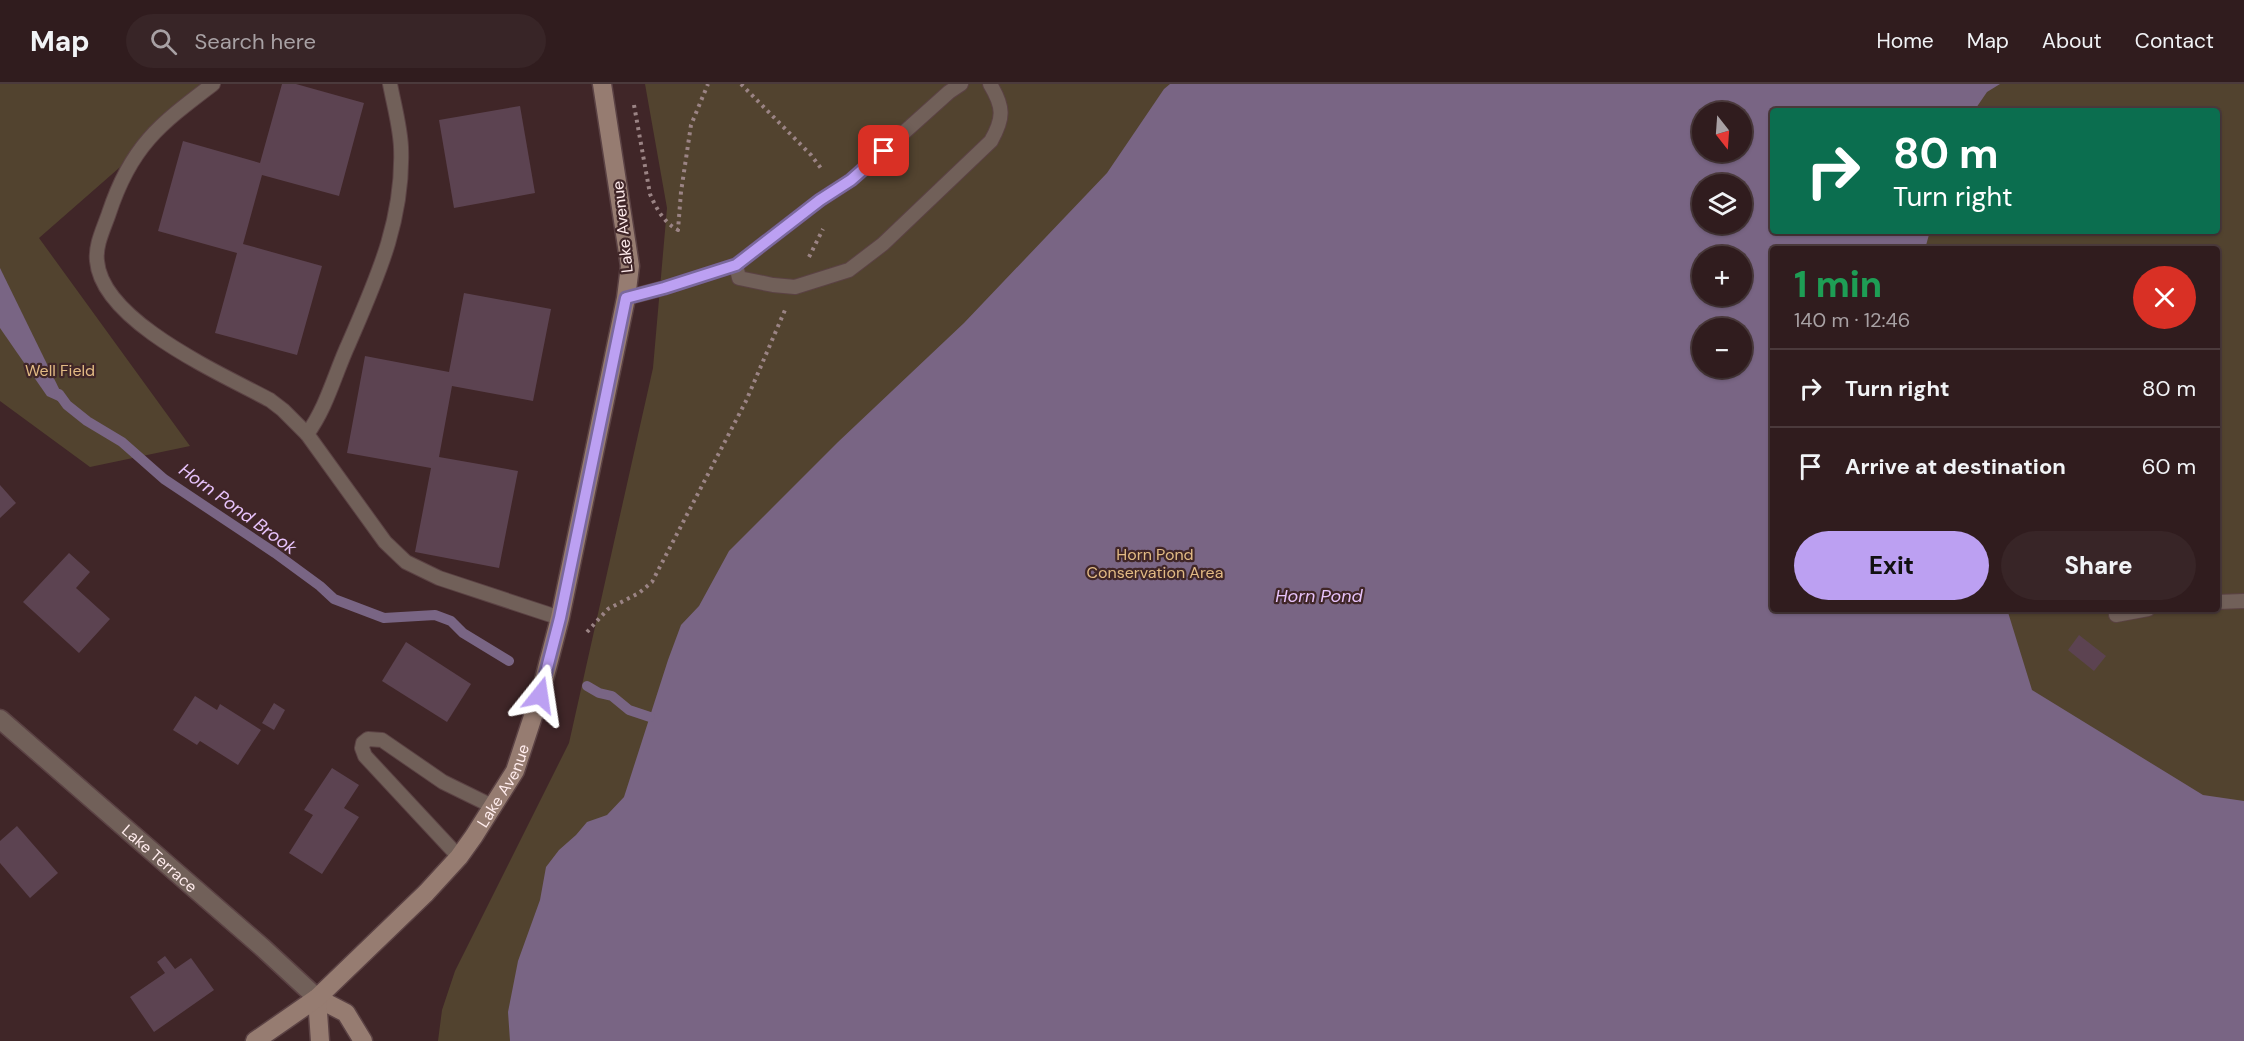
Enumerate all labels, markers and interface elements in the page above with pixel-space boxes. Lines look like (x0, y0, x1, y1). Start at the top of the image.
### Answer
search box (126, 14, 546, 68)
text: Map (30, 23, 90, 60)
icon: search (147, 25, 180, 58)
text: Search here (195, 27, 316, 56)
text: Home (1876, 27, 1934, 55)
text: Map (1967, 27, 2009, 55)
text: About (2042, 27, 2102, 55)
text: Contact (2135, 27, 2214, 55)
north arrow (1692, 102, 1752, 162)
map controls (1692, 102, 1752, 378)
pin (858, 125, 909, 176)
text: 80 m (1893, 126, 1999, 181)
icon: right (1794, 132, 1872, 210)
icon: arrive (867, 134, 900, 167)
button: layers (1692, 174, 1752, 234)
text: Turn right (1893, 179, 2013, 214)
street label: Lake Avenue (607, 180, 638, 274)
button: + (1692, 246, 1752, 306)
text: 1 min (1794, 261, 1882, 308)
button: close (2133, 266, 2196, 329)
text: 140 m · 12:46 (1794, 307, 1910, 333)
button: − (1692, 318, 1752, 378)
park label: Well Field (25, 360, 95, 381)
icon: right (1794, 372, 1827, 405)
text: Turn right (1845, 374, 1950, 403)
text: 80 m (2142, 374, 2196, 403)
icon: arrive (1794, 450, 1827, 483)
text: Arrive at destination (1845, 452, 2066, 481)
text: 60 m (2142, 452, 2196, 481)
water label: Horn Pond Brook (174, 458, 302, 560)
button: Exit (1794, 531, 1989, 600)
button: Share (2001, 531, 2196, 600)
park label: Horn Pond Conservation Area (1087, 544, 1223, 583)
water label: Horn Pond (1275, 584, 1364, 608)
position arrow (508, 663, 572, 727)
street label: Lake Avenue (472, 741, 534, 831)
street label: Lake Terrace (117, 820, 202, 897)

